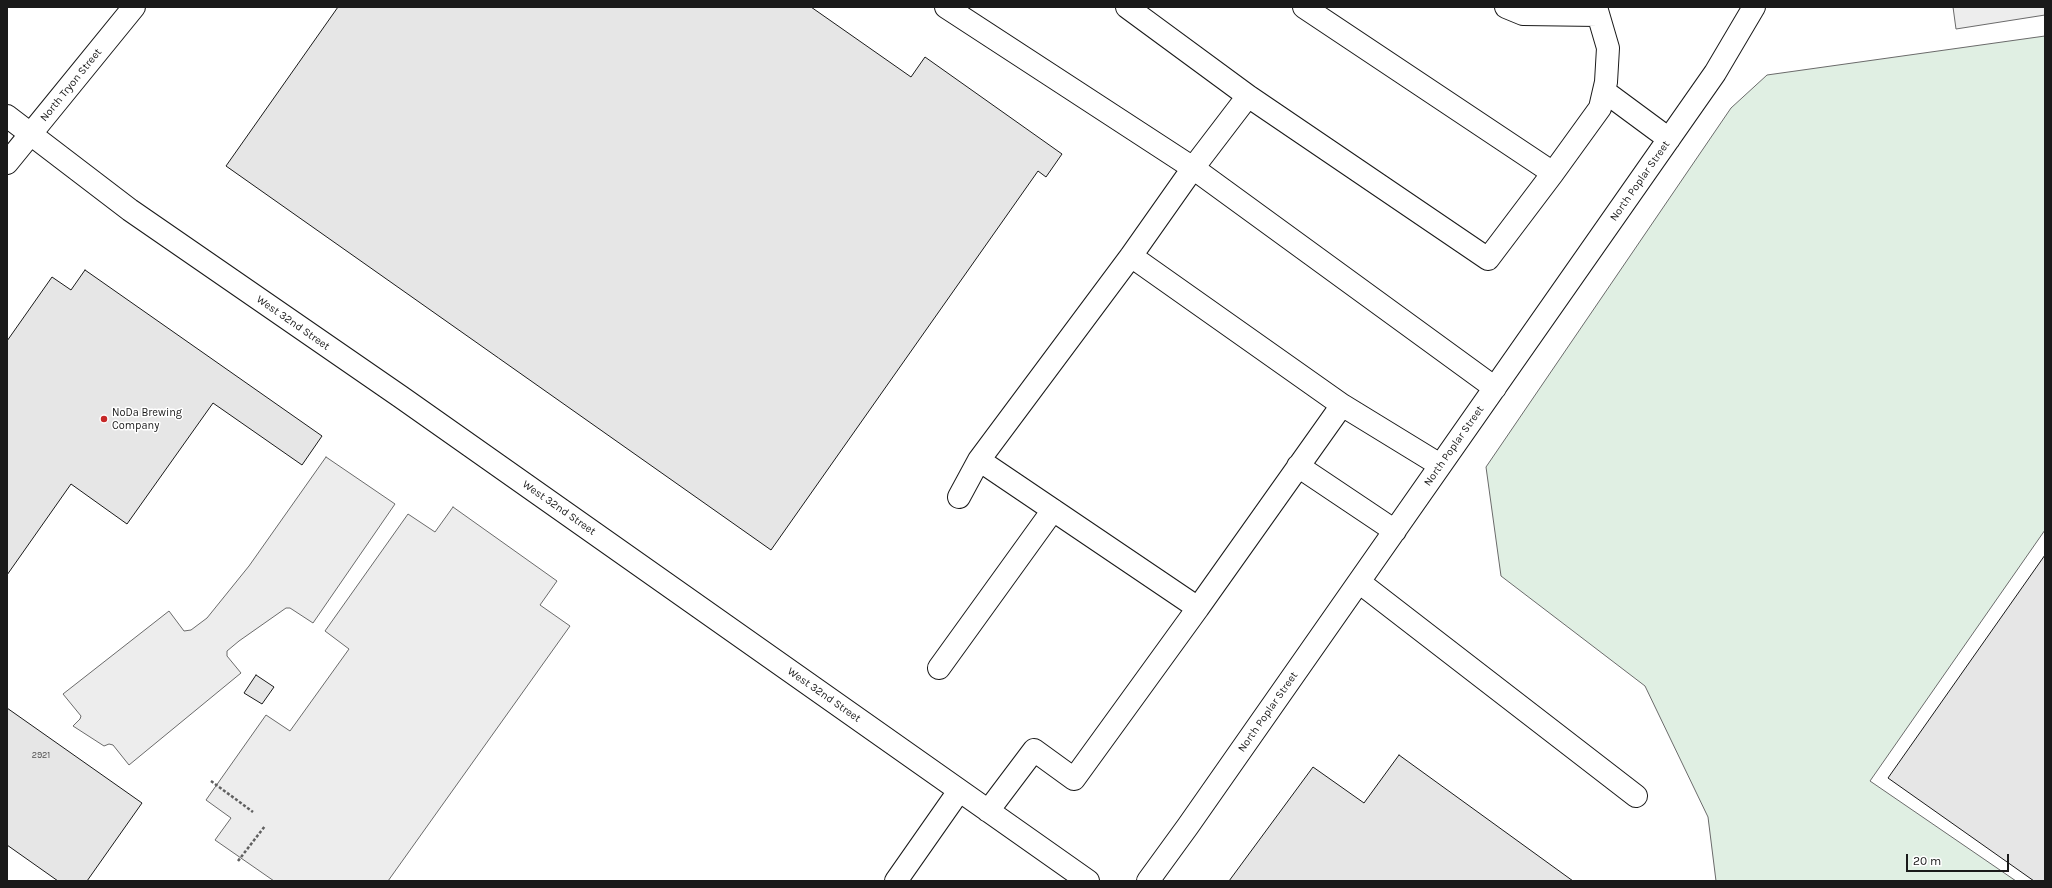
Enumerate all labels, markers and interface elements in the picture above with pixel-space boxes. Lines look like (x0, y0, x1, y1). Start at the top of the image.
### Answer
street label: North Tryon Street (38, 46, 104, 124)
street label: North Poplar Street (1607, 138, 1673, 224)
street label: West 32nd Street (254, 293, 332, 353)
street label: North Poplar Street (1421, 403, 1487, 489)
place label: NoDa Brewing Company (112, 406, 182, 432)
marker: NoDa Brewing Company (99, 414, 109, 424)
street label: West 32nd Street (520, 478, 598, 538)
street label: West 32nd Street (785, 665, 863, 725)
street label: North Poplar Street (1235, 669, 1301, 755)
house number: 2921 (32, 750, 50, 760)
scale bar (1908, 846, 2011, 872)
text: 20 m (1913, 854, 1941, 868)

